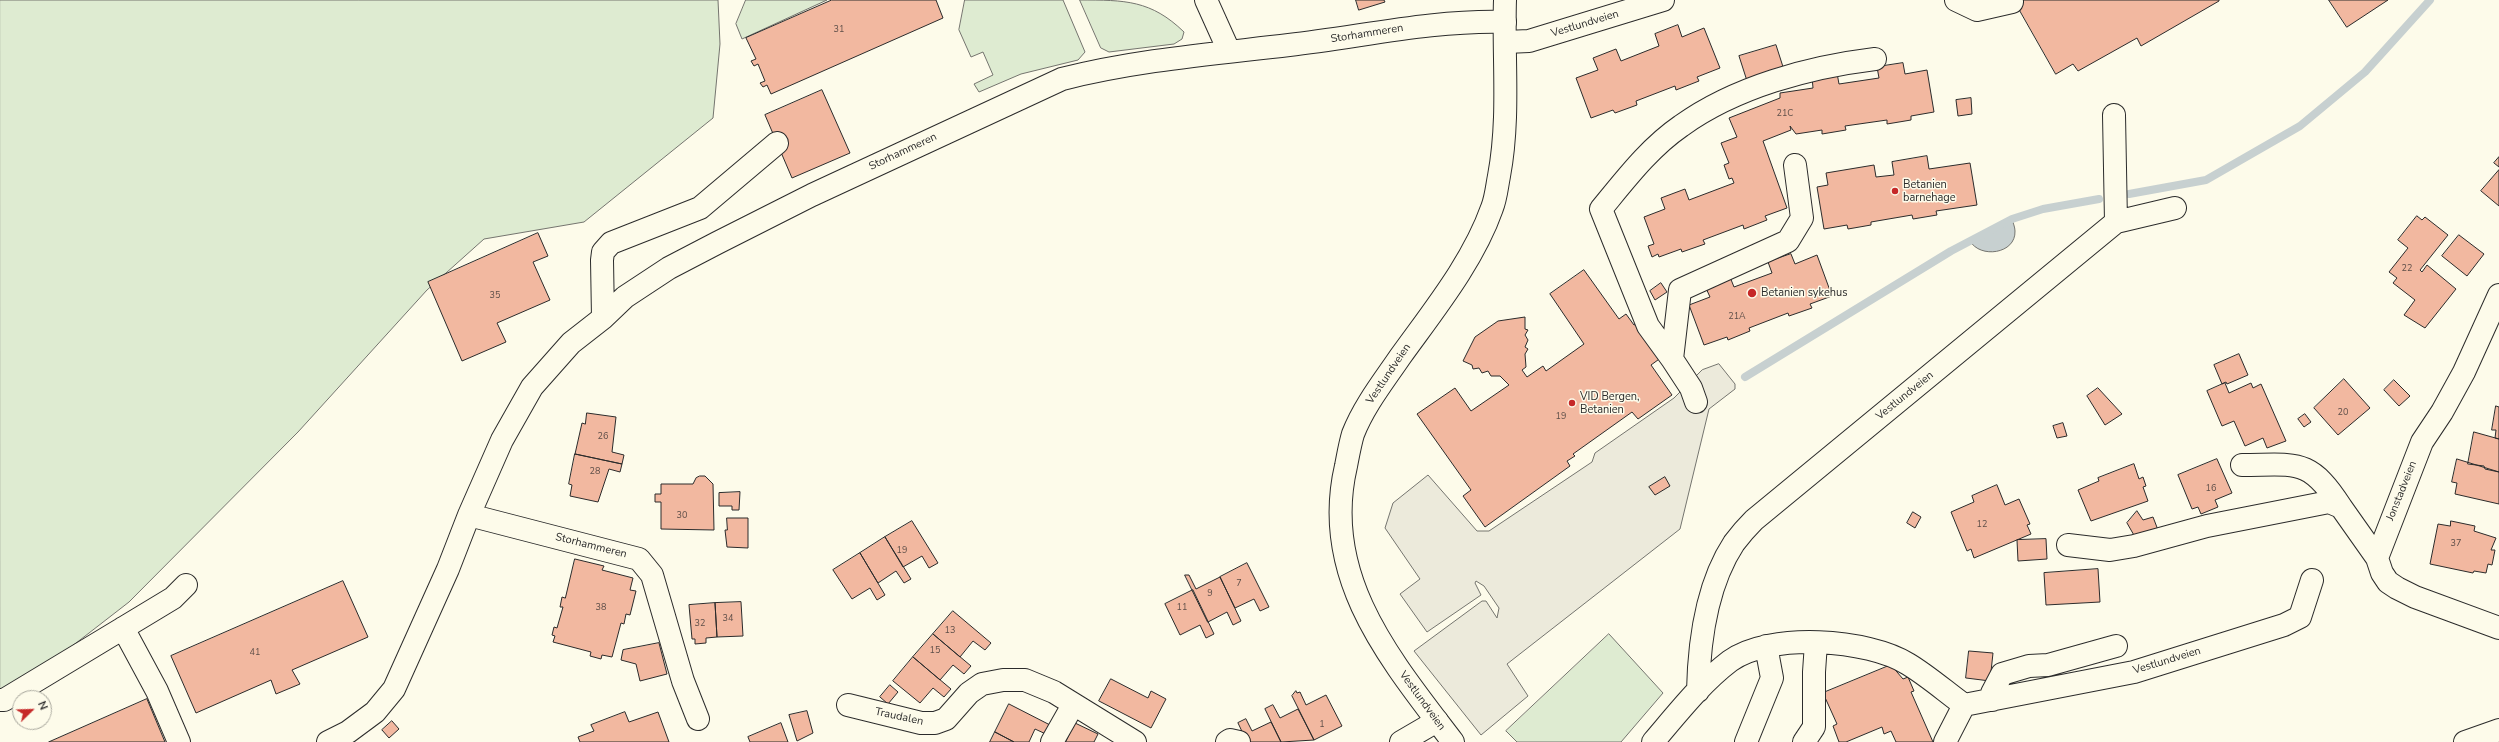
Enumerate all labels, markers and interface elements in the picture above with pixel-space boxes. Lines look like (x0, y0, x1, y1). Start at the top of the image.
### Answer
street label: Vestlundveien (1550, 7, 1620, 41)
street label: Storhammeren (1330, 22, 1404, 46)
house number: 31 (834, 25, 844, 35)
house number: 21C (1777, 109, 1793, 119)
street label: Storhammeren (867, 131, 939, 173)
place label: Betanien barnehage (1903, 178, 1956, 204)
marker: Betanien barnehage (1890, 186, 1900, 196)
house number: 22 (2402, 264, 2412, 274)
place label: Betanien sykehus (1761, 286, 1847, 300)
marker: Betanien sykehus (1746, 287, 1758, 299)
house number: 35 (490, 291, 500, 301)
house number: 21A (1728, 312, 1746, 322)
street label: Vestlundveien (1364, 341, 1414, 407)
street label: Vestlundveien (1874, 369, 1936, 423)
place label: VID Bergen, Betanien (1580, 390, 1640, 416)
marker: VID Bergen, Betanien (1567, 398, 1577, 408)
house number: 20 (2338, 408, 2348, 418)
house number: 19 (1556, 412, 1566, 422)
house number: 26 (598, 432, 608, 442)
street label: Jonstadveien (2384, 459, 2420, 523)
house number: 28 (590, 467, 600, 477)
house number: 16 (2206, 484, 2216, 494)
house number: 30 (677, 511, 687, 521)
house number: 12 (1977, 520, 1987, 530)
street label: Storhammeren (554, 531, 628, 561)
house number: 37 (2451, 539, 2461, 549)
house number: 19 (897, 546, 907, 556)
house number: 7 (1236, 579, 1242, 589)
house number: 9 (1207, 589, 1213, 599)
house number: 38 (596, 603, 606, 613)
house number: 11 (1177, 603, 1187, 613)
house number: 34 (723, 614, 733, 624)
house number: 32 (695, 619, 705, 629)
house number: 13 (945, 626, 955, 636)
street label: Vestlundveien (2132, 644, 2202, 678)
house number: 15 (930, 646, 940, 656)
house number: 41 (250, 648, 260, 658)
street label: Vestlundveien (1396, 669, 1448, 733)
north arrow (12, 690, 52, 730)
text: N (34, 699, 51, 712)
street label: Traudalen (874, 705, 924, 729)
house number: 1 (1319, 720, 1325, 730)

